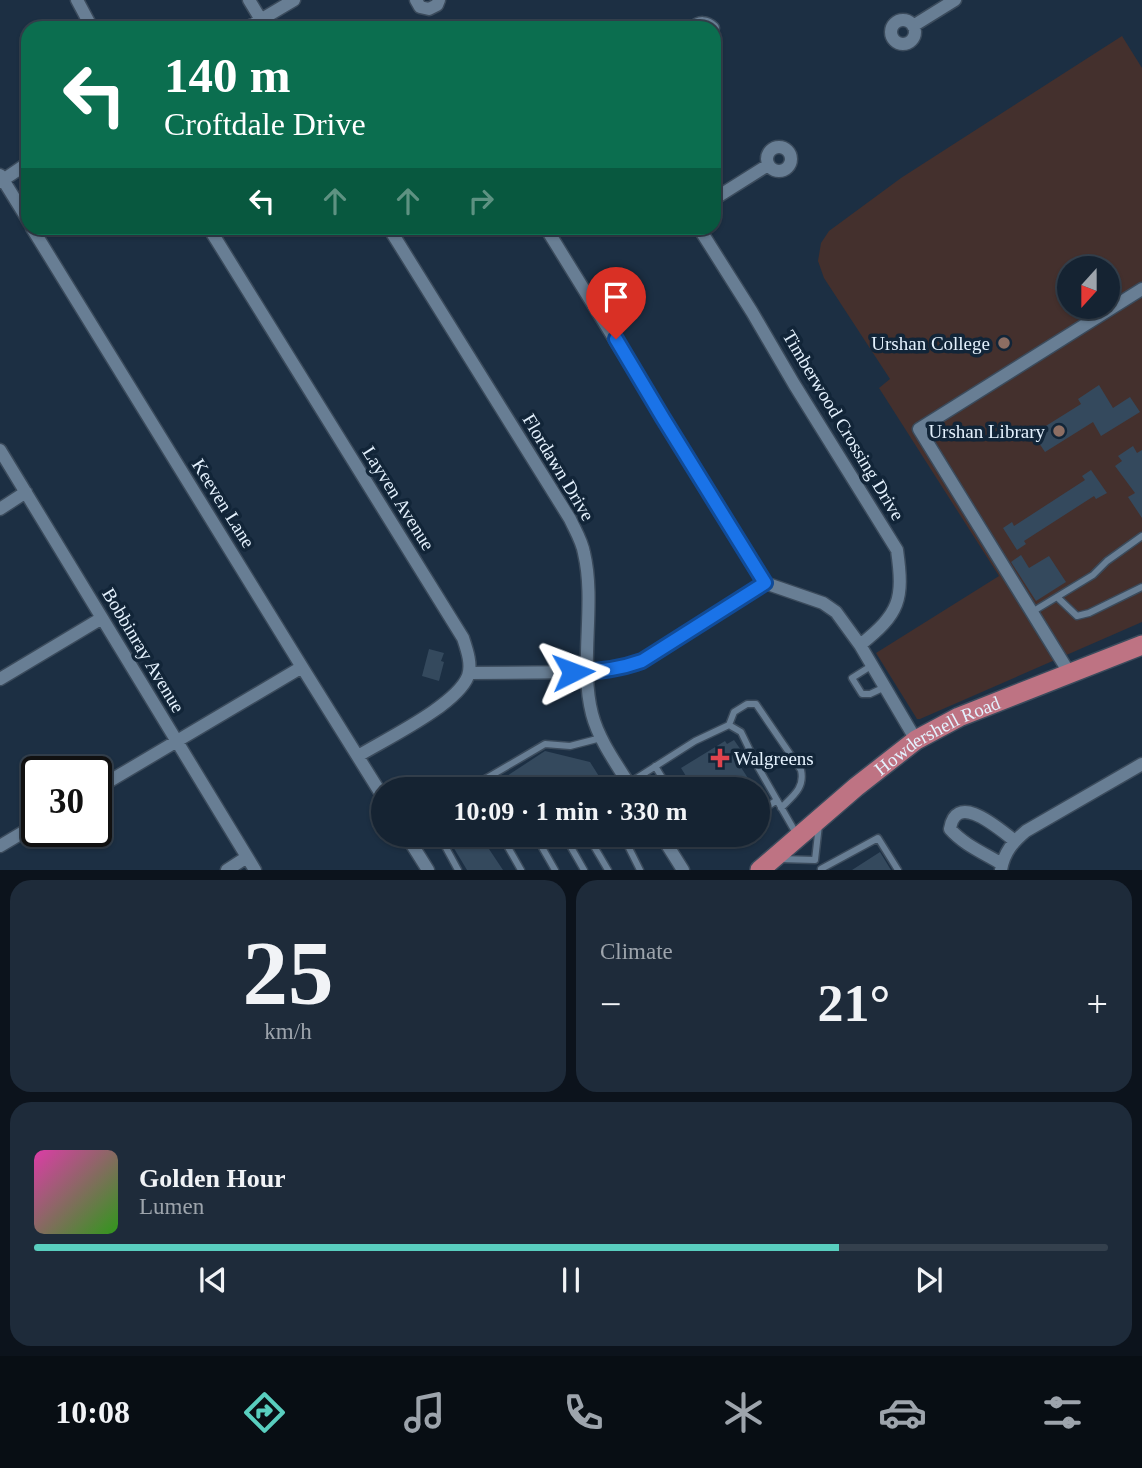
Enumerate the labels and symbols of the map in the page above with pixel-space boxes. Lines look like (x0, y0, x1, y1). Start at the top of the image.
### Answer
north arrow (1057, 256, 1120, 318)
pin (586, 267, 646, 339)
street label: Timberwood Crossing Drive (778, 326, 909, 524)
place label: Urshan College (871, 333, 990, 354)
marker: Urshan College (996, 335, 1012, 351)
street label: Flordawn Drive (518, 410, 599, 524)
place label: Urshan Library (928, 421, 1045, 442)
marker: Urshan Library (1051, 423, 1067, 439)
street label: Layven Avenue (358, 443, 439, 554)
street label: Keeven Lane (188, 455, 259, 552)
street label: Bobbinray Avenue (98, 584, 189, 716)
position arrow (536, 635, 610, 709)
street label: Howdershell Road (870, 692, 1004, 780)
place label: Walgreens (734, 748, 814, 769)
marker: Walgreens (712, 750, 728, 766)
speed limit sign: 30 (21, 756, 112, 847)

